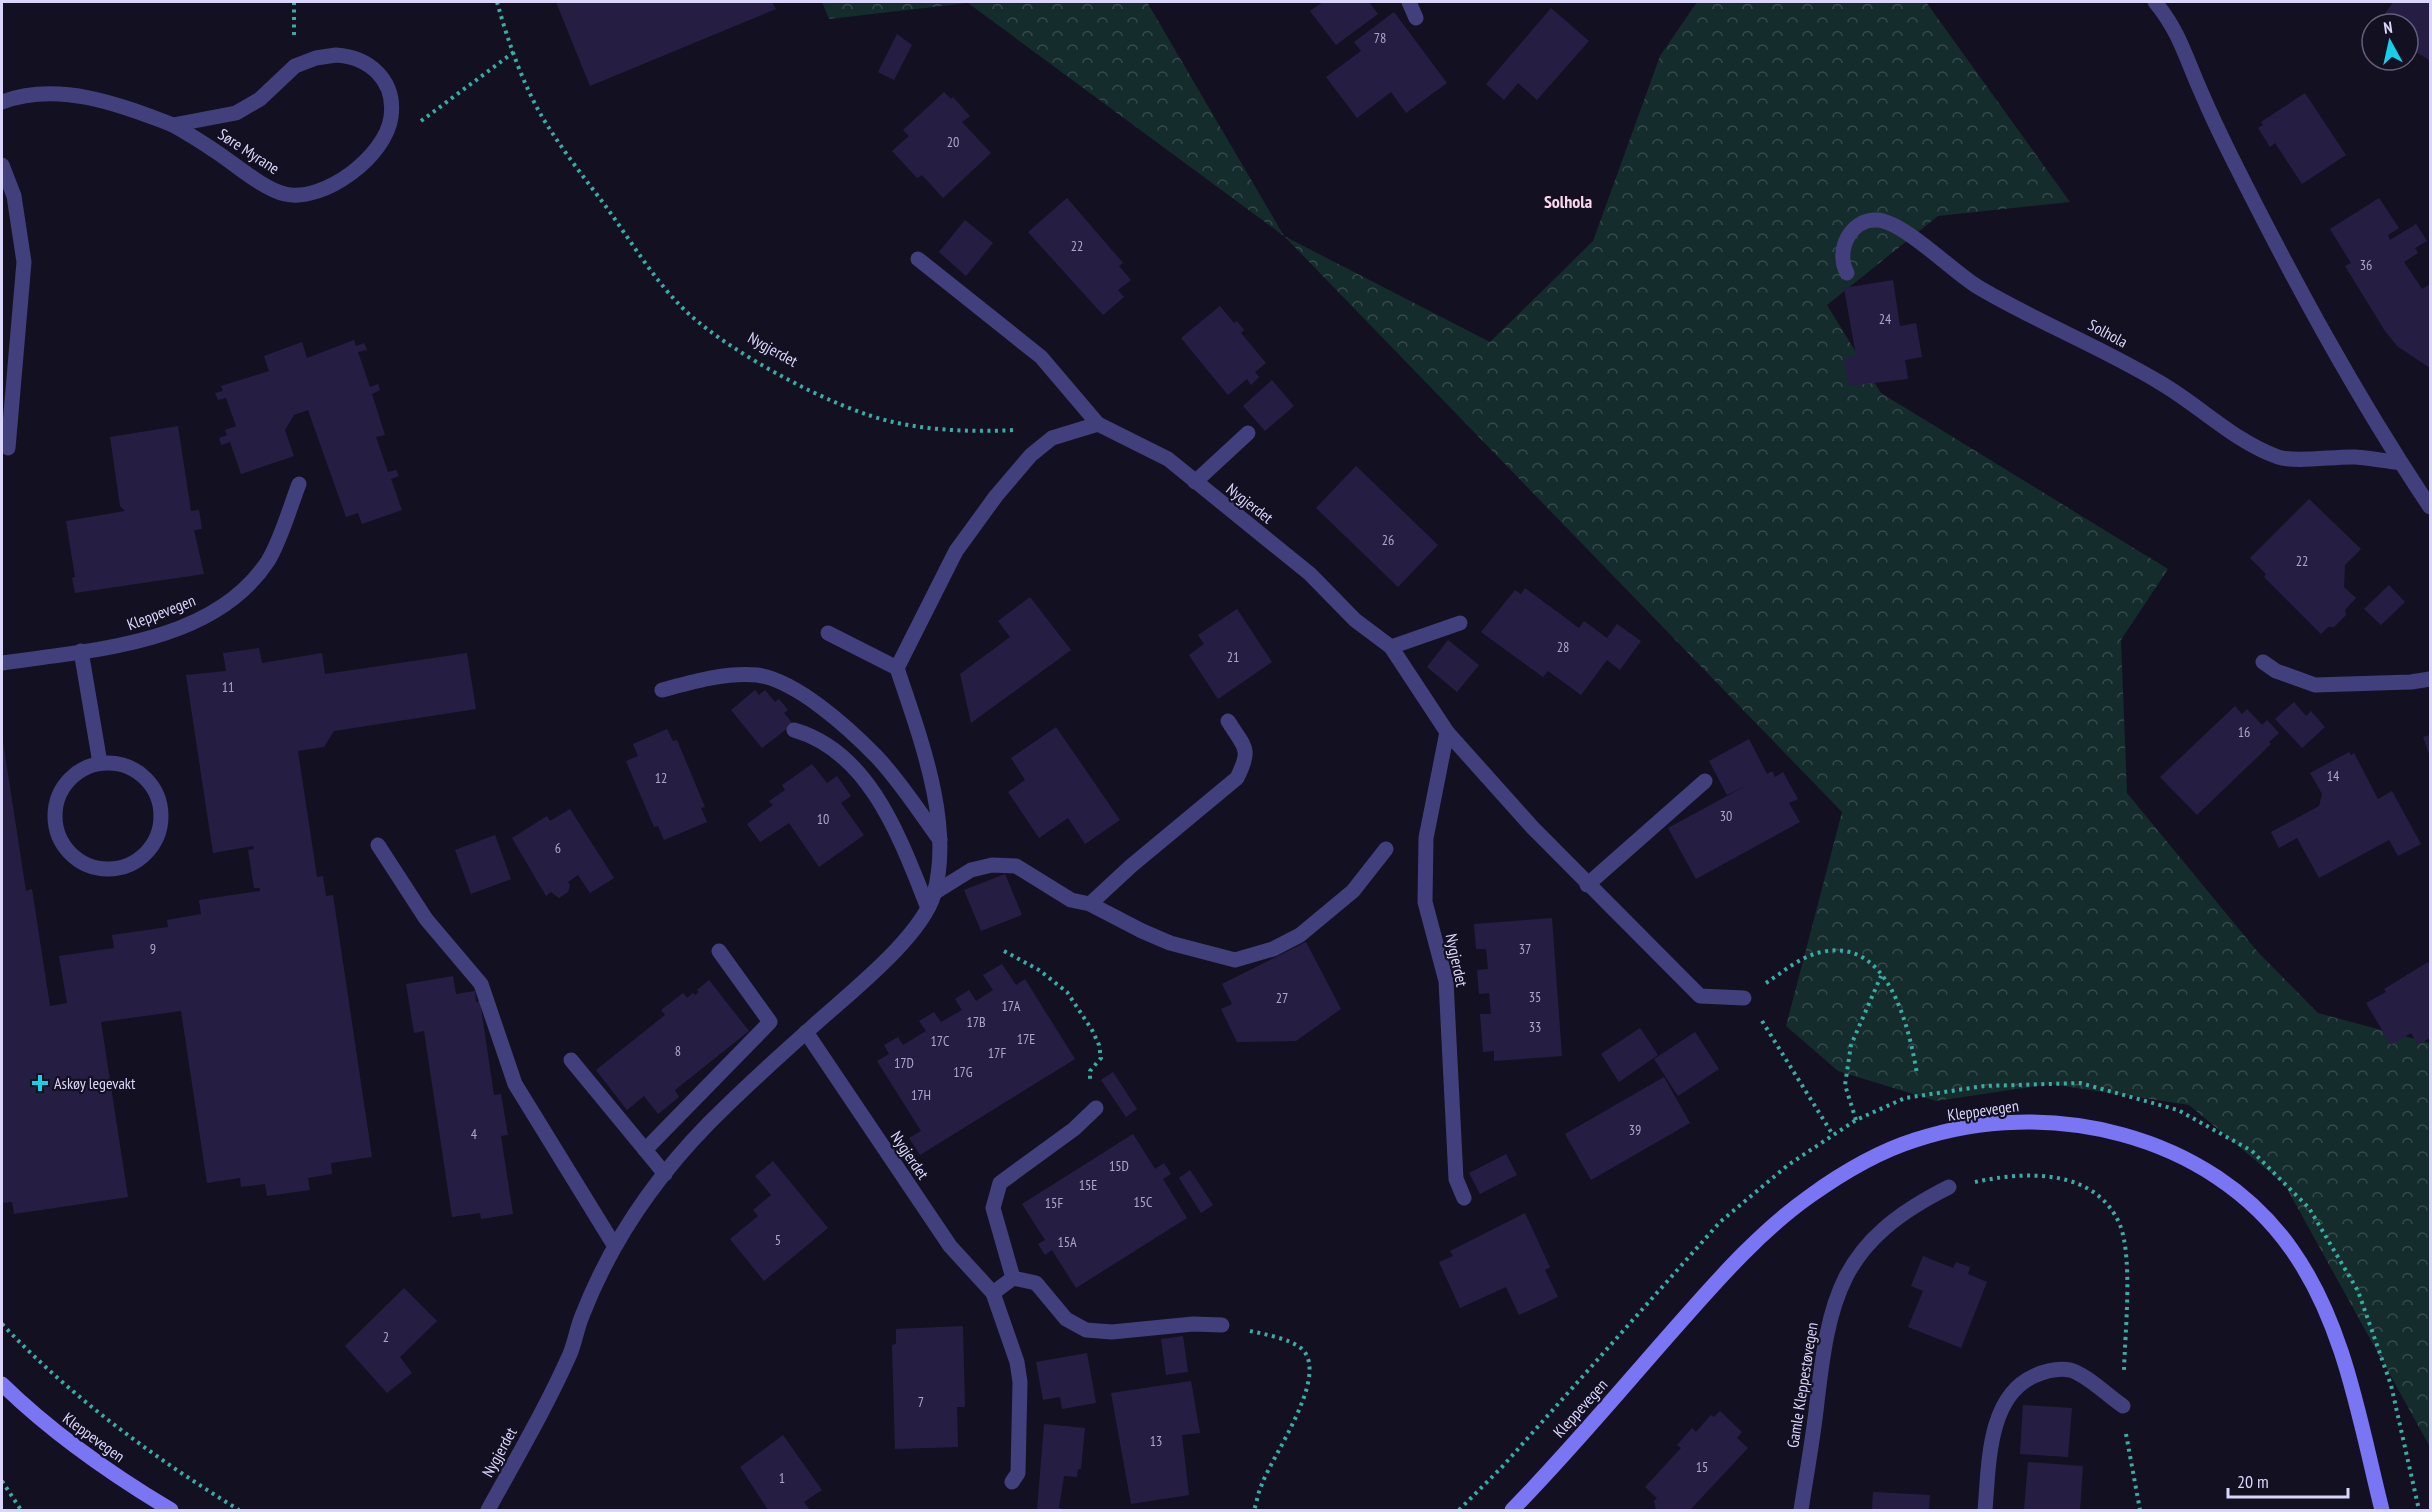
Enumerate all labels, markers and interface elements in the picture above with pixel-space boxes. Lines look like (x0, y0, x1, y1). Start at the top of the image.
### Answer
north arrow (2360, 12, 2420, 72)
text: N (2382, 17, 2394, 38)
house number: 78 (1374, 29, 1386, 47)
street label: Søre Myrane (215, 124, 283, 178)
house number: 20 (947, 133, 959, 151)
district label: Solhola (1544, 190, 1592, 213)
house number: 22 (1071, 237, 1083, 255)
house number: 36 (2360, 256, 2372, 274)
house number: 24 (1879, 310, 1892, 328)
street label: Solhola (2085, 314, 2131, 352)
street label: Nygjerdet (745, 327, 802, 371)
street label: Nygjerdet (1223, 479, 1278, 528)
house number: 26 (1382, 531, 1394, 549)
house number: 22 (2296, 552, 2308, 570)
street label: Kleppevegen (124, 590, 198, 634)
house number: 28 (1557, 638, 1569, 656)
house number: 21 (1227, 648, 1239, 666)
house number: 11 (222, 678, 234, 696)
house number: 16 (2238, 723, 2250, 741)
house number: 14 (2327, 767, 2340, 785)
house number: 12 (655, 769, 667, 787)
house number: 30 (1720, 807, 1732, 825)
house number: 10 (817, 810, 829, 828)
house number: 6 (555, 839, 561, 857)
street label: Nygjerdet (1442, 932, 1473, 989)
house number: 9 (150, 940, 156, 958)
house number: 37 (1519, 940, 1531, 958)
house number: 35 (1529, 988, 1541, 1006)
house number: 27 (1276, 989, 1288, 1007)
house number: 17A (1002, 997, 1021, 1015)
house number: 17B (966, 1013, 986, 1031)
house number: 33 (1529, 1018, 1541, 1036)
house number: 17E (1017, 1030, 1035, 1048)
house number: 17C (931, 1032, 950, 1050)
house number: 8 (675, 1042, 681, 1060)
house number: 17F (988, 1044, 1006, 1062)
house number: 17D (894, 1054, 914, 1072)
house number: 17G (953, 1063, 973, 1081)
place label: Askøy legevakt (54, 1073, 136, 1093)
marker: Askøy legevakt (31, 1074, 49, 1092)
house number: 17H (911, 1086, 931, 1104)
street label: Kleppevegen (1946, 1095, 2020, 1125)
house number: 39 (1629, 1121, 1641, 1139)
house number: 4 (471, 1125, 478, 1143)
street label: Nygjerdet (887, 1127, 934, 1183)
house number: 15D (1109, 1157, 1129, 1175)
house number: 15E (1079, 1176, 1097, 1194)
house number: 15C (1133, 1193, 1153, 1211)
house number: 15F (1045, 1194, 1063, 1212)
house number: 5 (775, 1231, 781, 1249)
house number: 15A (1057, 1233, 1077, 1251)
street label: Gamle Kleppestøvegen (1782, 1321, 1822, 1449)
house number: 2 (383, 1328, 389, 1346)
street label: Kleppevegen (1549, 1375, 1611, 1441)
house number: 7 (918, 1393, 924, 1411)
street label: Kleppevegen (59, 1408, 129, 1466)
street label: Nygjerdet (477, 1423, 521, 1480)
house number: 13 (1150, 1432, 1162, 1450)
house number: 15 (1696, 1458, 1708, 1476)
scale bar (2228, 1461, 2348, 1499)
house number: 1 (779, 1469, 785, 1487)
text: 20 m (2237, 1470, 2269, 1493)

